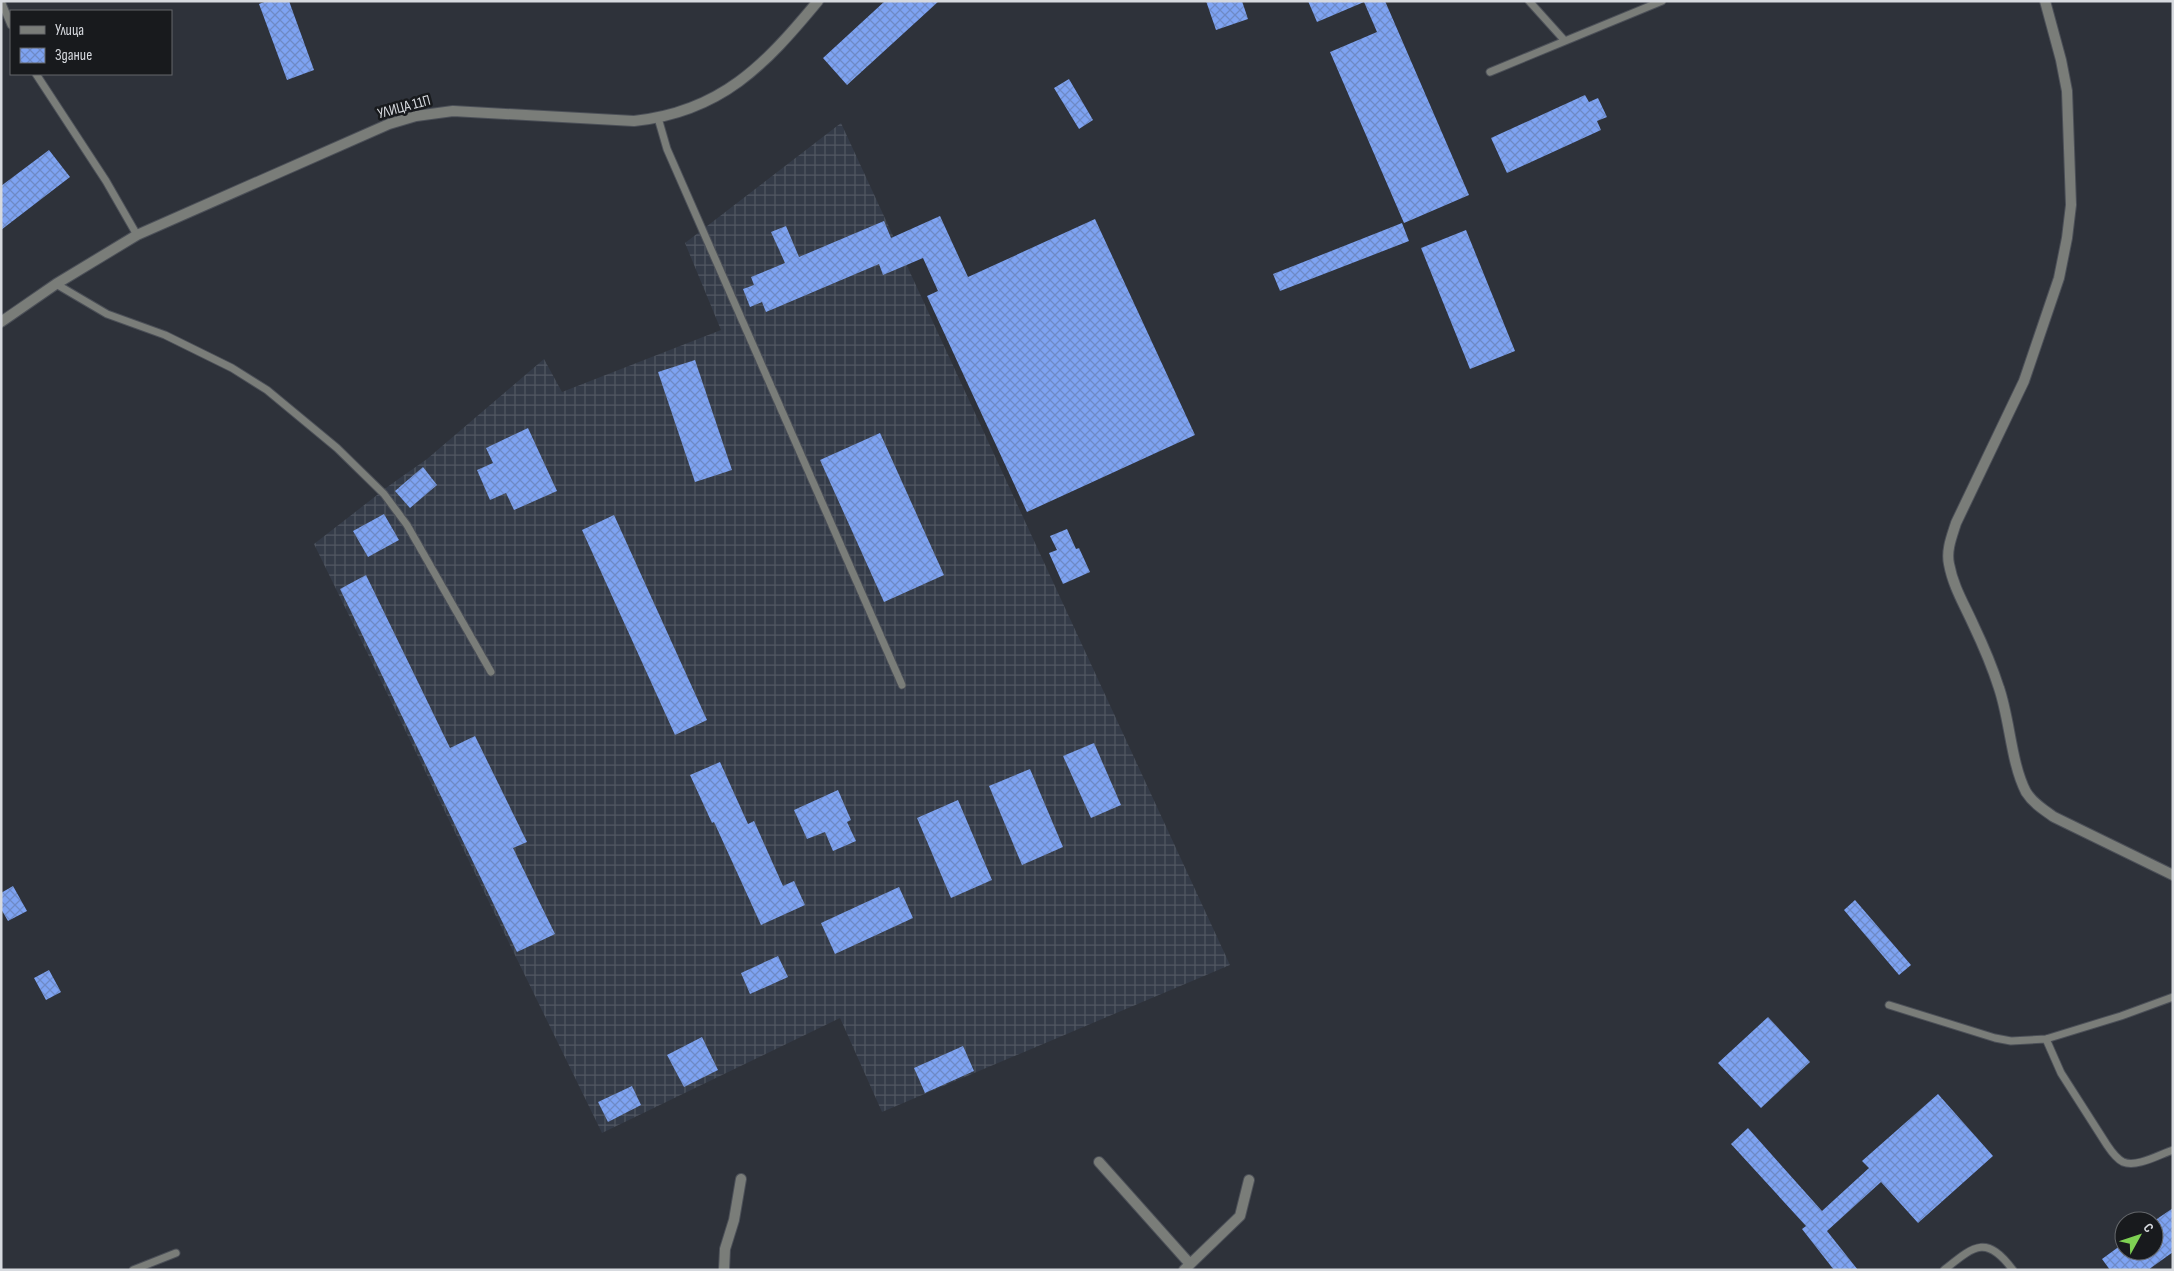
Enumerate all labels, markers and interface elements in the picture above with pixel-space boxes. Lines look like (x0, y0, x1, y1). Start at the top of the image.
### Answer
legend (10, 10, 172, 75)
text: Улица (55, 21, 84, 40)
text: Здание (55, 46, 92, 65)
street label: УЛИЦА 11П (375, 91, 433, 123)
north arrow (2114, 1211, 2164, 1261)
text: С (2140, 1220, 2157, 1236)

